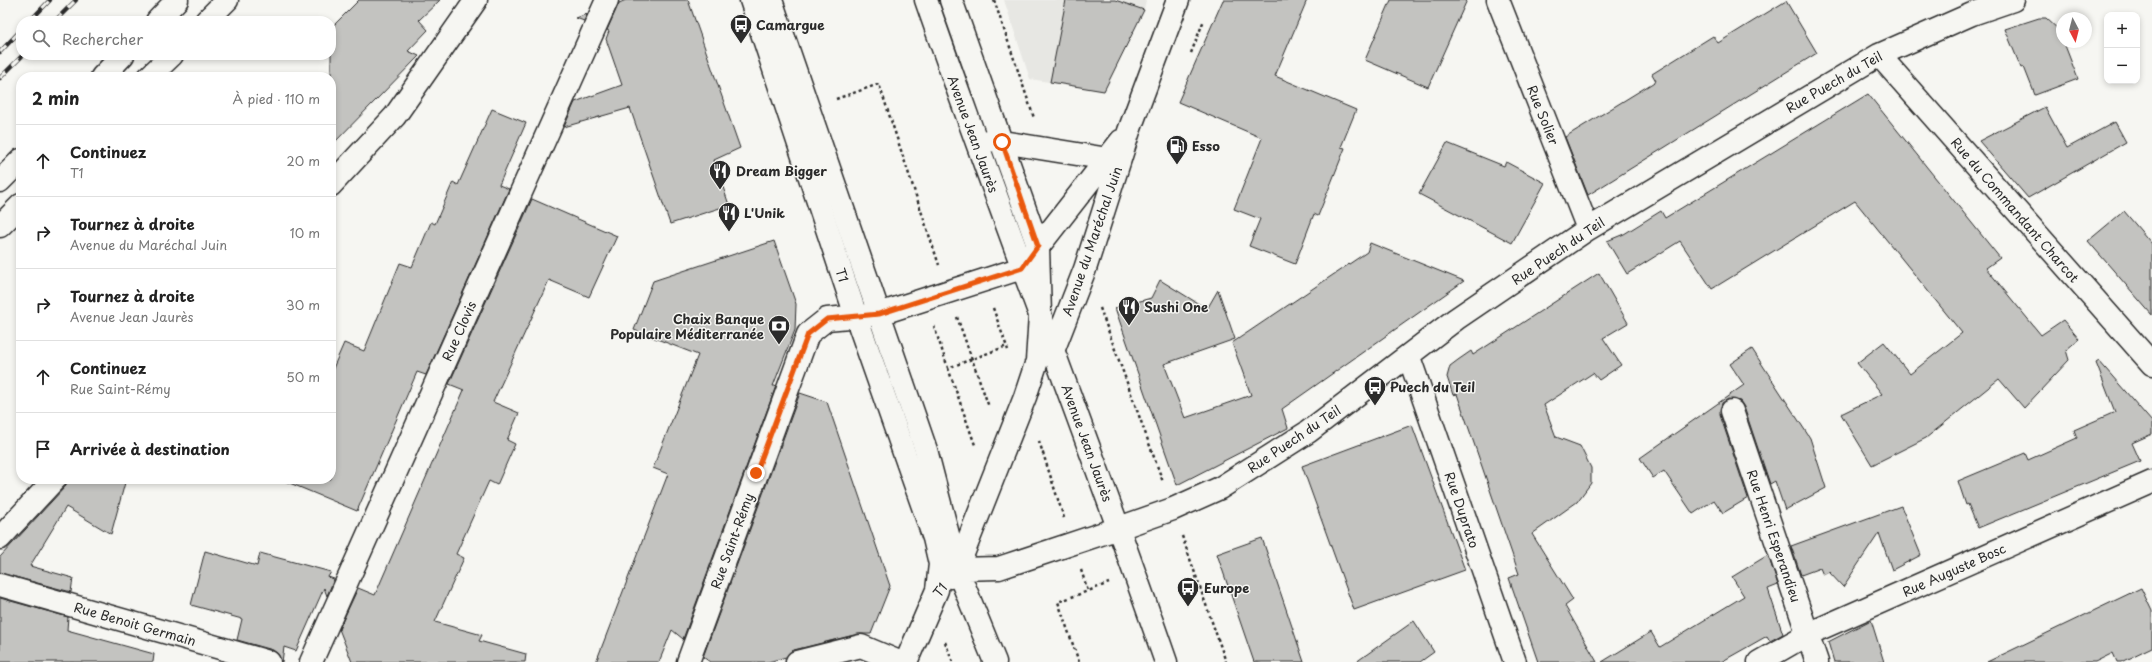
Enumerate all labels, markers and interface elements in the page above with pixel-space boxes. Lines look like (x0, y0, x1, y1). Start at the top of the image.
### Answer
bus stop icon: Camargue (728, 12, 754, 45)
north arrow (2056, 12, 2092, 48)
map controls (2104, 12, 2140, 84)
button: + (2104, 12, 2140, 48)
place label: Camargue (756, 15, 825, 34)
search box (16, 16, 336, 60)
icon: search (30, 27, 52, 49)
text: Rechercher (62, 27, 143, 50)
street label: Rue Puech du Teil (1782, 46, 1886, 117)
button: − (2104, 48, 2140, 84)
street label: Avenue Jean Jaurès (943, 73, 1004, 195)
street label: Rue Solier (1523, 82, 1564, 147)
text: 2 min (32, 85, 79, 111)
text: À pied · 110 m (233, 89, 320, 108)
route start (993, 133, 1011, 151)
fuel station icon: Esso (1164, 133, 1190, 166)
street label: Rue du Commandant Charcot (1947, 133, 2084, 287)
place label: Esso (1192, 136, 1220, 155)
text: Continuez (70, 140, 146, 163)
icon: ahead (32, 150, 54, 172)
text: 20 m (286, 151, 320, 170)
restaurant icon: Dream Bigger (707, 158, 733, 191)
place label: Dream Bigger (736, 161, 827, 180)
text: T1 (70, 163, 84, 182)
street label: Avenue du Maréchal Juin (1057, 163, 1126, 318)
restaurant icon: L'Unik (716, 200, 742, 233)
place label: L'Unik (744, 203, 785, 222)
text: Tournez à droite (70, 212, 195, 235)
street label: Rue Puech du Teil (1507, 212, 1608, 289)
icon: right (32, 222, 54, 244)
text: 10 m (290, 223, 320, 242)
text: Avenue du Maréchal Juin (70, 235, 227, 254)
street label: T1 (831, 265, 854, 284)
text: Tournez à droite (70, 284, 195, 307)
icon: right (32, 294, 54, 316)
restaurant icon: Sushi One (1116, 294, 1142, 327)
text: 30 m (286, 295, 320, 314)
place label: Sushi One (1144, 297, 1209, 316)
street label: Rue Clovis (437, 298, 480, 364)
text: Avenue Jean Jaurès (70, 307, 193, 326)
place label: Chaix Banque Populaire Méditerranée (610, 309, 764, 343)
bank icon: Chaix Banque Populaire Méditerranée (766, 313, 792, 346)
text: Continuez (70, 356, 146, 379)
icon: ahead (32, 366, 54, 388)
text: 50 m (286, 367, 320, 386)
bus stop icon: Puech du Teil (1362, 374, 1388, 407)
place label: Puech du Teil (1390, 377, 1475, 396)
text: Rue Saint-Rémy (70, 379, 171, 398)
street label: Avenue Jean Jaurès (1057, 382, 1118, 504)
street label: Rue Puech du Teil (1243, 400, 1344, 477)
text: Arrivée à destination (70, 437, 230, 460)
icon: arrive (32, 438, 54, 460)
route end (747, 464, 765, 482)
street label: Rue Henri Esperandieu (1743, 467, 1806, 605)
street label: Rue Duprato (1441, 469, 1484, 550)
street label: Rue Saint-Rémy (705, 490, 758, 591)
street label: Rue Auguste Bosc (1899, 538, 2009, 601)
bus stop icon: Europe (1175, 575, 1201, 608)
street label: T1 (928, 578, 951, 601)
place label: Europe (1204, 578, 1249, 597)
street label: Rue Benoit Germain (72, 597, 198, 650)

